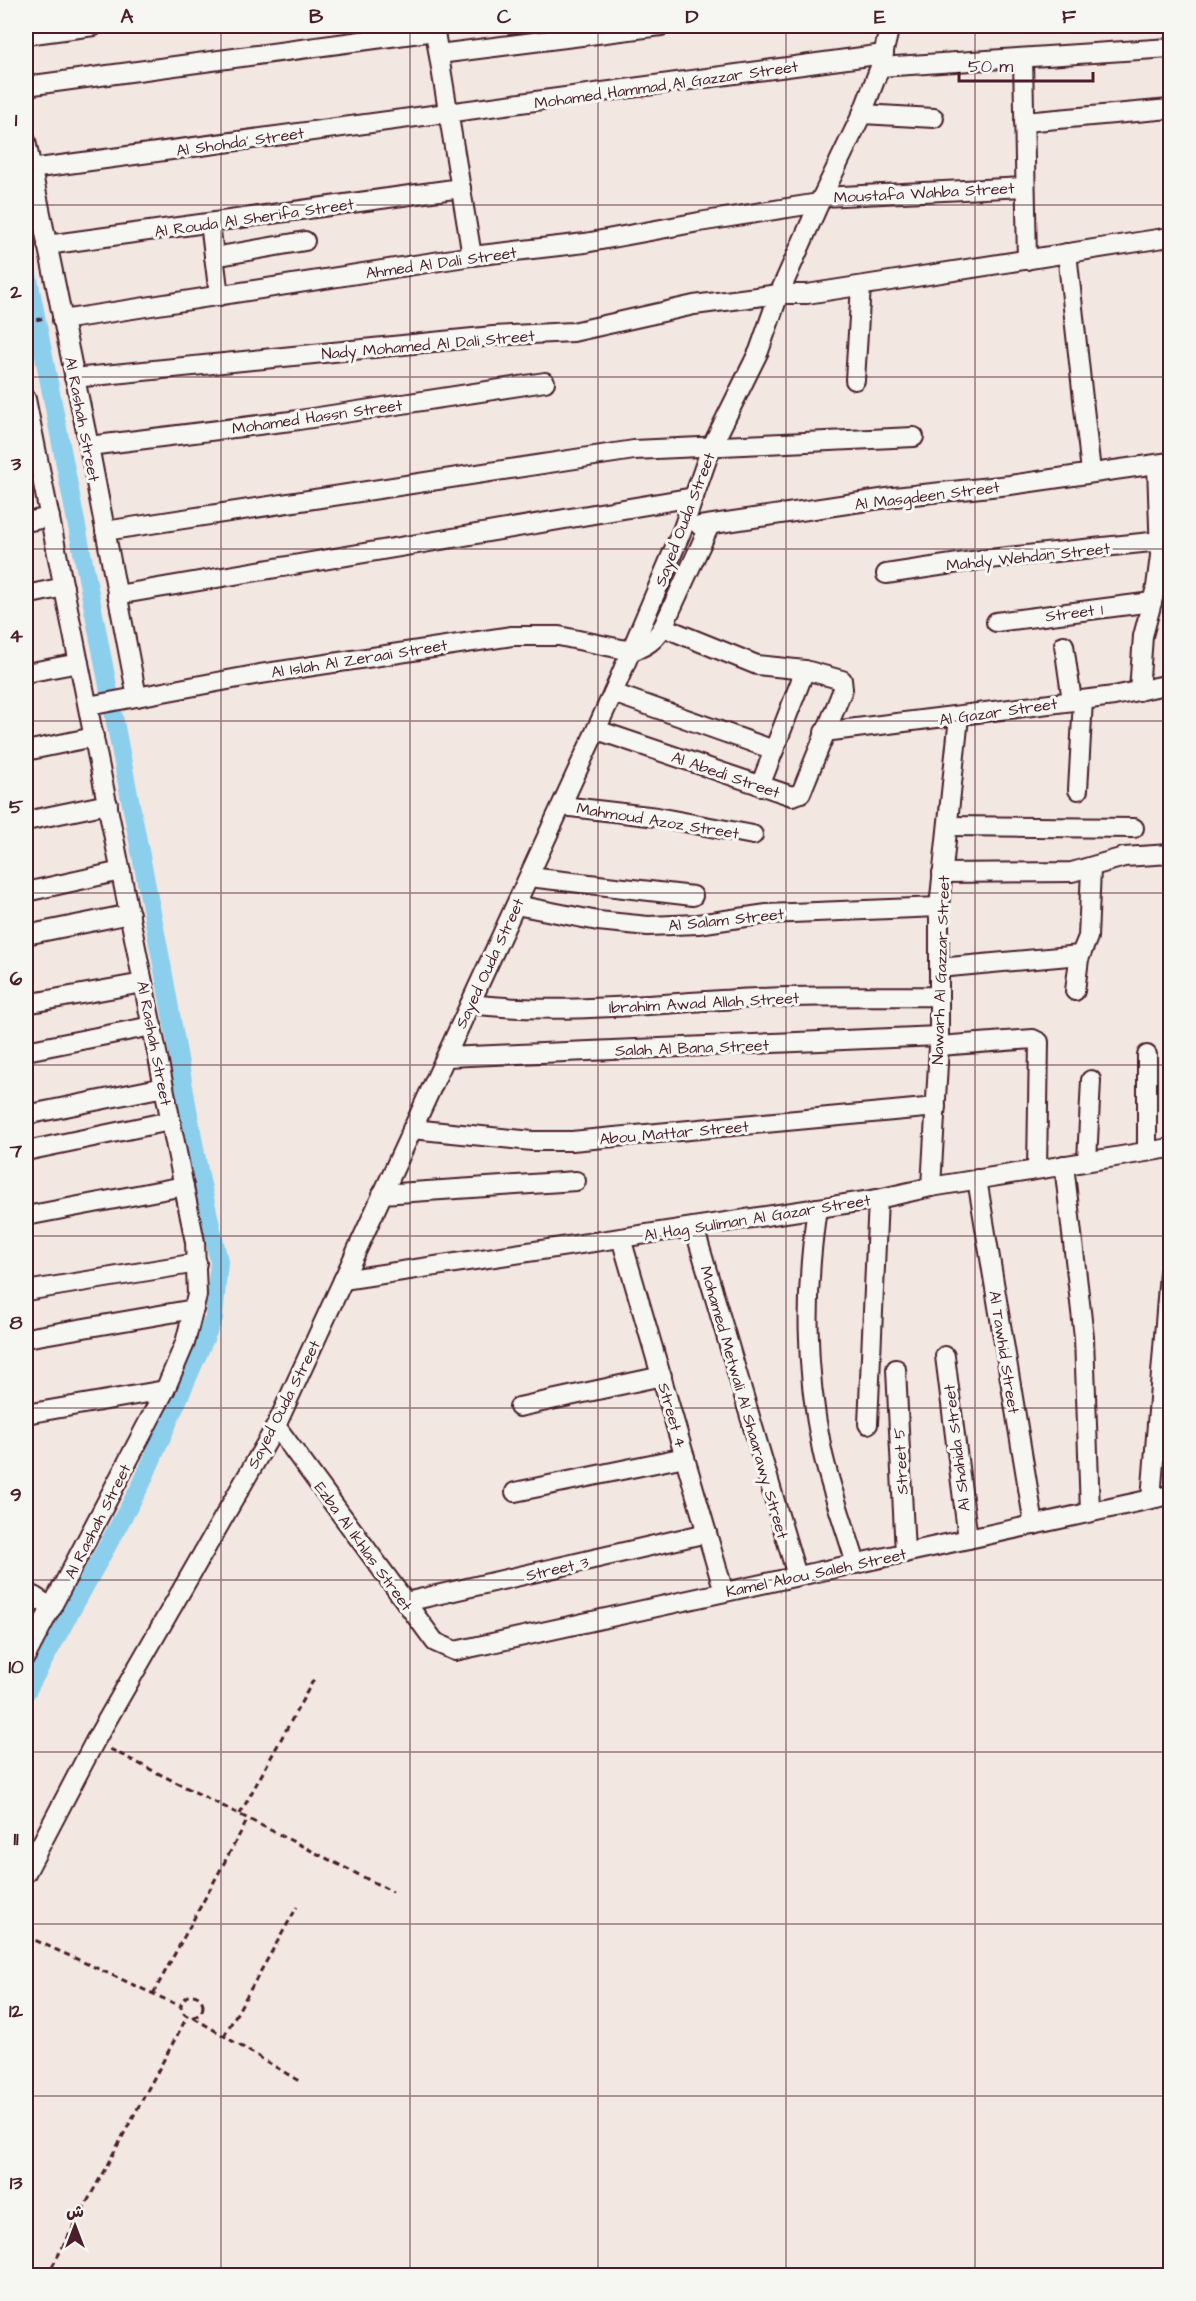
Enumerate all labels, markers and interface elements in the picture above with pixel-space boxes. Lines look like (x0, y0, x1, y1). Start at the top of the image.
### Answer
text: A (121, 3, 134, 31)
text: B (309, 3, 324, 31)
text: C (497, 3, 512, 31)
text: D (686, 3, 699, 31)
text: E (874, 3, 886, 31)
text: F (1062, 3, 1077, 31)
scale bar (959, 45, 1092, 83)
text: 50 m (968, 54, 1013, 79)
street label: Mohamed Hammad Al Gazzar Street (533, 55, 800, 114)
text: 1 (15, 106, 18, 134)
street label: Al Shohda' Street (175, 122, 306, 162)
street label: Moustafa Wahba Street (833, 177, 1016, 209)
street label: Al Rouda Al Sherifa Street (153, 193, 356, 243)
street label: Ahmed Al Dali Street (364, 241, 519, 284)
text: 2 (9, 278, 22, 306)
street label: Nady Mohamed Al Dali Street (321, 325, 536, 366)
street label: Al Rashah Street (59, 355, 105, 484)
street label: Mohamed Hassn Street (231, 394, 404, 440)
street label: Sayed Ouda Street (649, 449, 722, 590)
text: 3 (10, 450, 22, 478)
street label: Al Masgdeen Street (853, 476, 1002, 517)
street label: Mahdy Wehdan Street (945, 537, 1112, 578)
street label: Street 1 (1044, 599, 1104, 627)
text: 4 (9, 622, 23, 650)
street label: Al Islah Al Zeraai Street (269, 634, 449, 684)
street label: Al Gazar Street (938, 693, 1059, 731)
street label: Al Abedi Street (668, 746, 783, 804)
text: 5 (9, 793, 24, 821)
street label: Mahmoud Azoz Street (575, 797, 741, 845)
street label: Nawarh Al Gazzar Street (927, 874, 955, 1065)
street label: Sayed Ouda Street (450, 894, 531, 1033)
street label: Al Salam Street (667, 903, 786, 937)
text: 6 (10, 965, 23, 993)
street label: Al Rashah Street (131, 979, 177, 1108)
street label: Ibrahim Awad Allah Street (608, 987, 800, 1019)
street label: Salah Al Bana Street (615, 1034, 770, 1062)
street label: Abou Mattar Street (599, 1115, 750, 1150)
text: 7 (9, 1137, 23, 1165)
street label: Al Hag Suliman Al Gazar Street (642, 1189, 873, 1248)
street label: Mohamed Metwali Al Shaarawy Street (694, 1263, 794, 1542)
street label: Al Tawhid Street (983, 1289, 1025, 1416)
text: 8 (10, 1309, 23, 1337)
street label: Sayed Ouda Street (242, 1336, 327, 1473)
street label: Street 4 (652, 1380, 692, 1450)
street label: Al Shahida Street (938, 1383, 976, 1513)
street label: Street 5 (888, 1426, 914, 1495)
street label: Al Rashah Street (59, 1460, 137, 1583)
street label: Ezba Al Ikhlas Street (309, 1478, 418, 1616)
text: 9 (10, 1481, 22, 1509)
street label: Kamel Abou Saleh Street (724, 1543, 909, 1603)
street label: Street 3 (524, 1551, 591, 1587)
text: 10 (8, 1653, 24, 1681)
text: 11 (13, 1825, 19, 1853)
text: 12 (9, 1997, 24, 2025)
text: 13 (10, 2169, 23, 2197)
north arrow (45, 2196, 105, 2256)
text: ش (66, 2201, 84, 2223)

